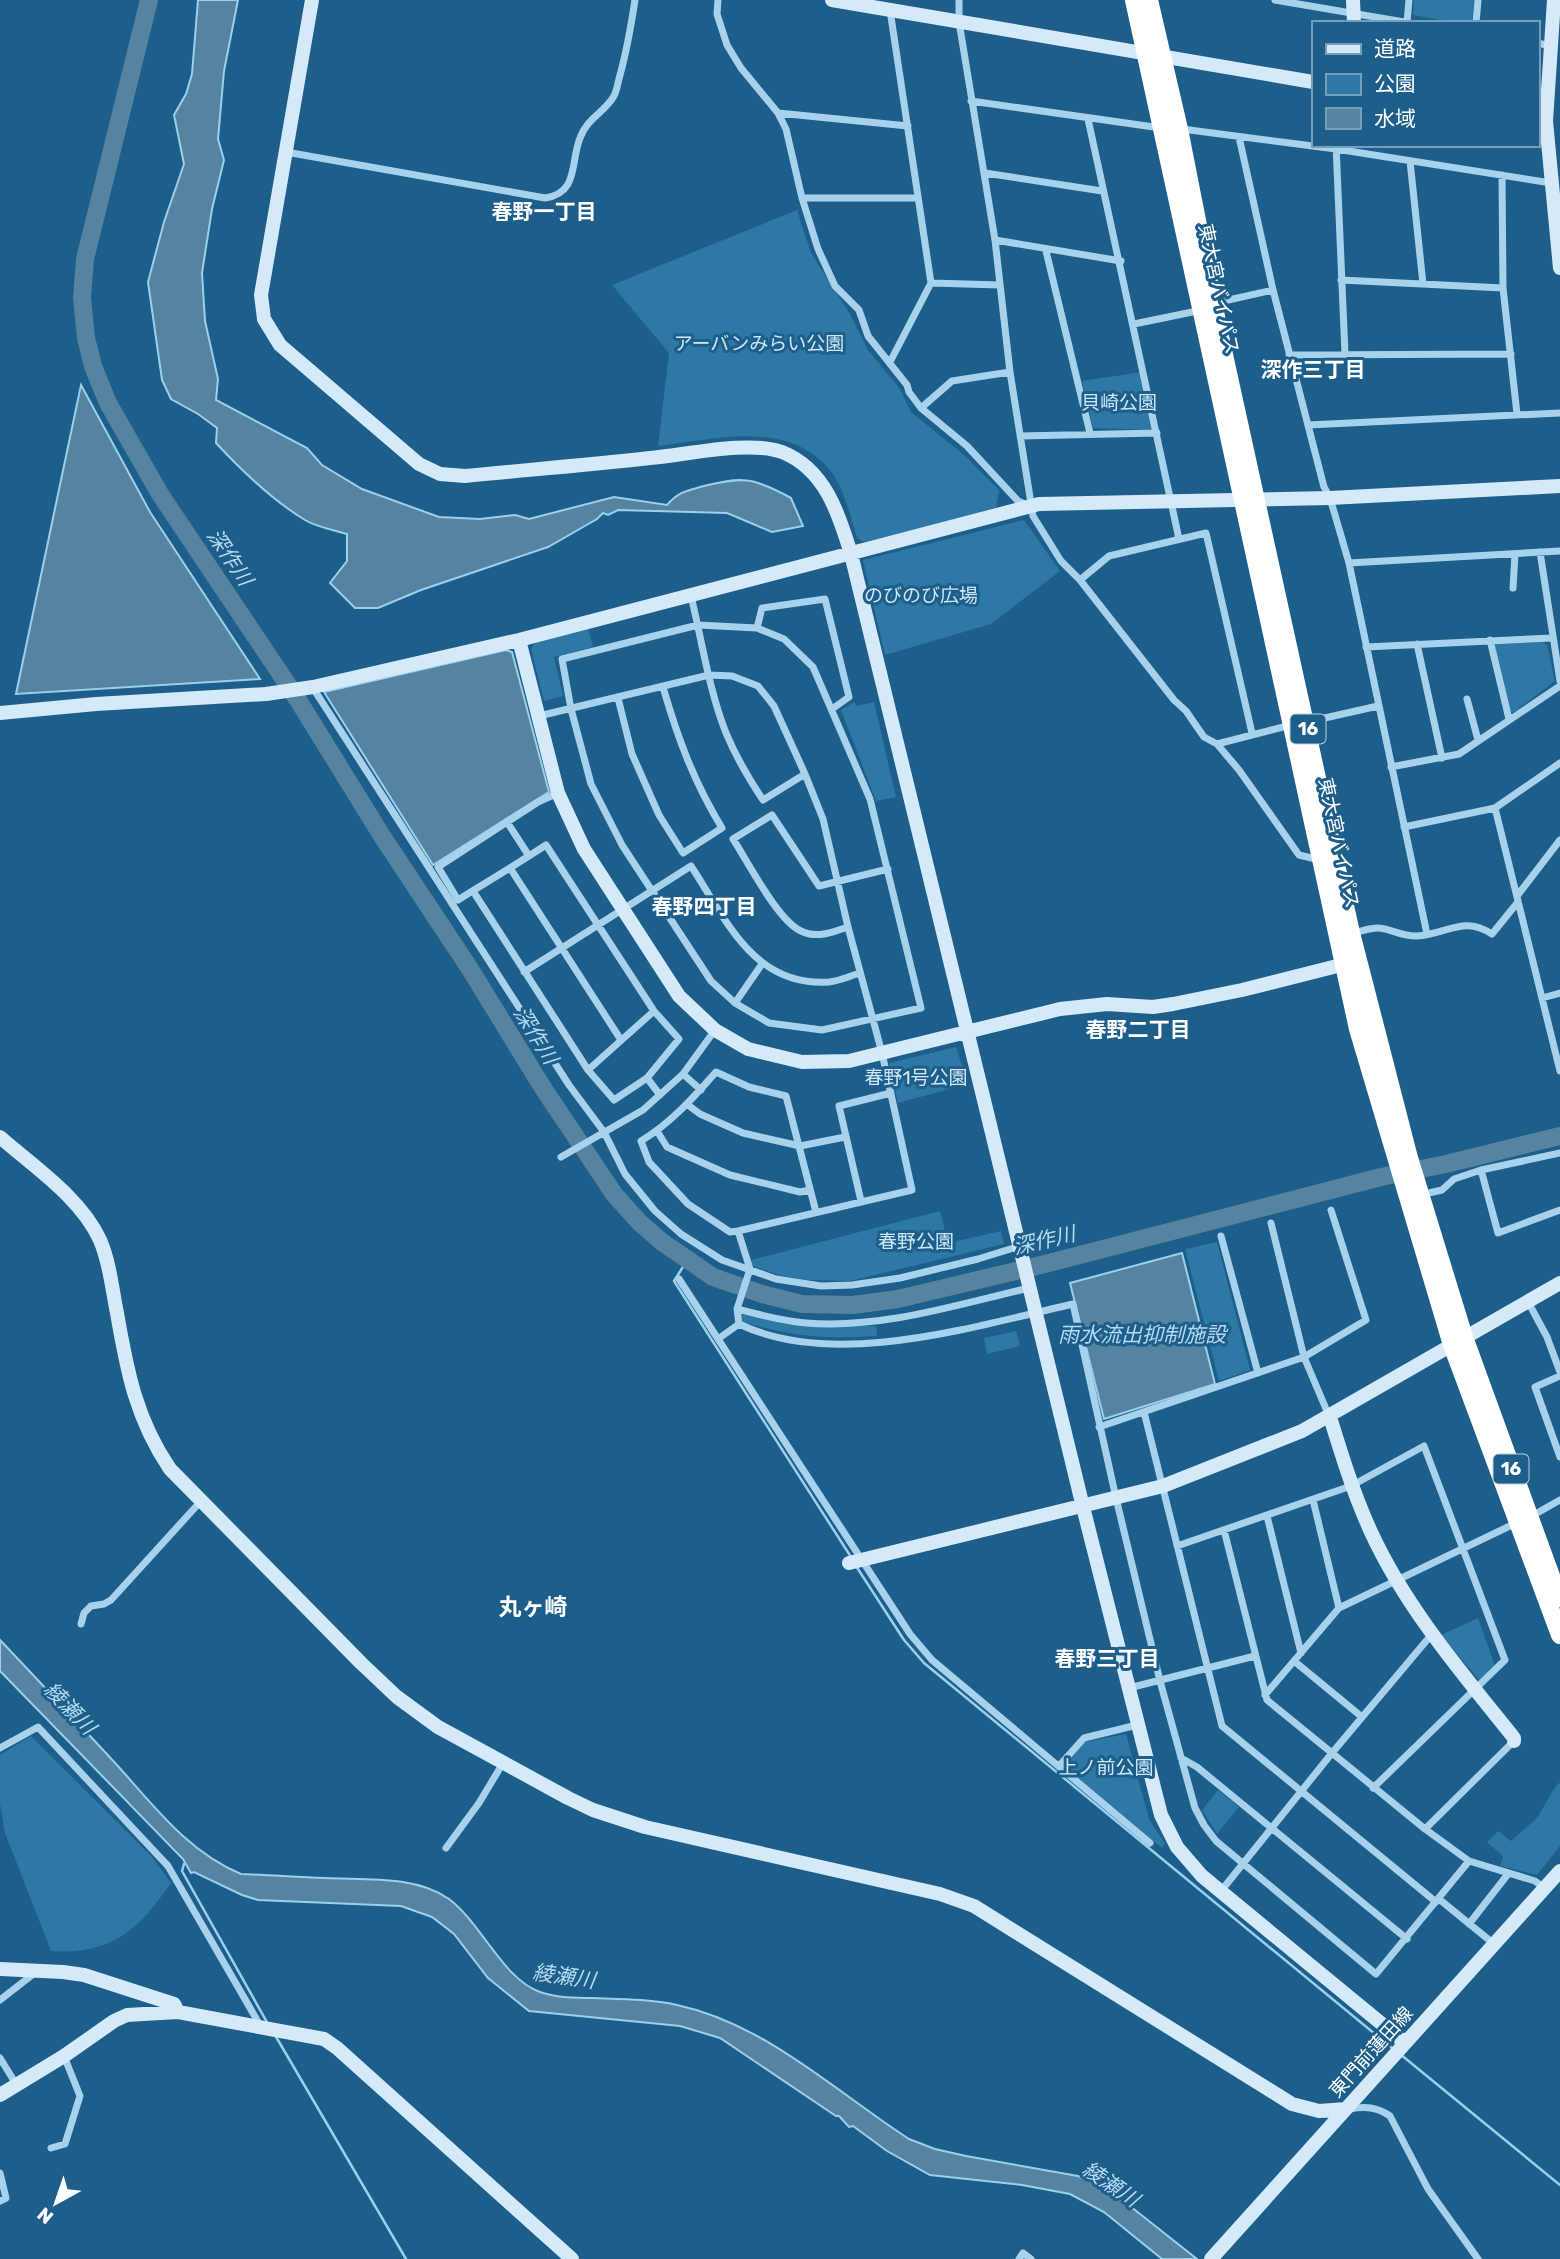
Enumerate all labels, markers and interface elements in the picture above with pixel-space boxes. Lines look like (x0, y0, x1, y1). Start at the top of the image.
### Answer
legend (1312, 21, 1539, 147)
text: 道路 (1374, 36, 1416, 61)
text: 公園 (1374, 71, 1416, 96)
text: 水域 (1374, 106, 1416, 131)
district label: 春野一丁目 (492, 199, 597, 224)
street label: 東大宮バイパス (1194, 222, 1244, 356)
park label: アーバンみらい公園 (674, 332, 844, 355)
district label: 深作三丁目 (1261, 357, 1366, 382)
park label: 貝崎公園 (1081, 391, 1157, 414)
water label: 深作川 (202, 524, 259, 592)
park label: のびのび広場 (864, 584, 978, 607)
road number: 16 (1290, 714, 1326, 744)
street label: 東大宮バイパス (1314, 776, 1364, 910)
district label: 春野四丁目 (652, 894, 757, 919)
water label: 深作川 (509, 1002, 564, 1070)
district label: 春野二丁目 (1086, 1017, 1191, 1042)
park label: 春野1号公園 (864, 1066, 968, 1089)
water label: 深作川 (1010, 1220, 1079, 1259)
park label: 春野公園 (878, 1230, 954, 1253)
water label: 雨水流出抑制施設 (1058, 1322, 1229, 1347)
road number: 16 (1494, 1454, 1528, 1484)
district label: 丸ヶ崎 (499, 1593, 568, 1621)
district label: 春野三丁目 (1055, 1646, 1160, 1671)
water label: 綾瀬川 (39, 1677, 102, 1741)
park label: 上ノ前公園 (1058, 1756, 1154, 1779)
water label: 綾瀬川 (531, 1959, 599, 1993)
street label: 東門前蓮田線 (1324, 2002, 1418, 2102)
water label: 綾瀬川 (1078, 2156, 1146, 2213)
north arrow (21, 2168, 91, 2238)
text: N (33, 2202, 58, 2229)

